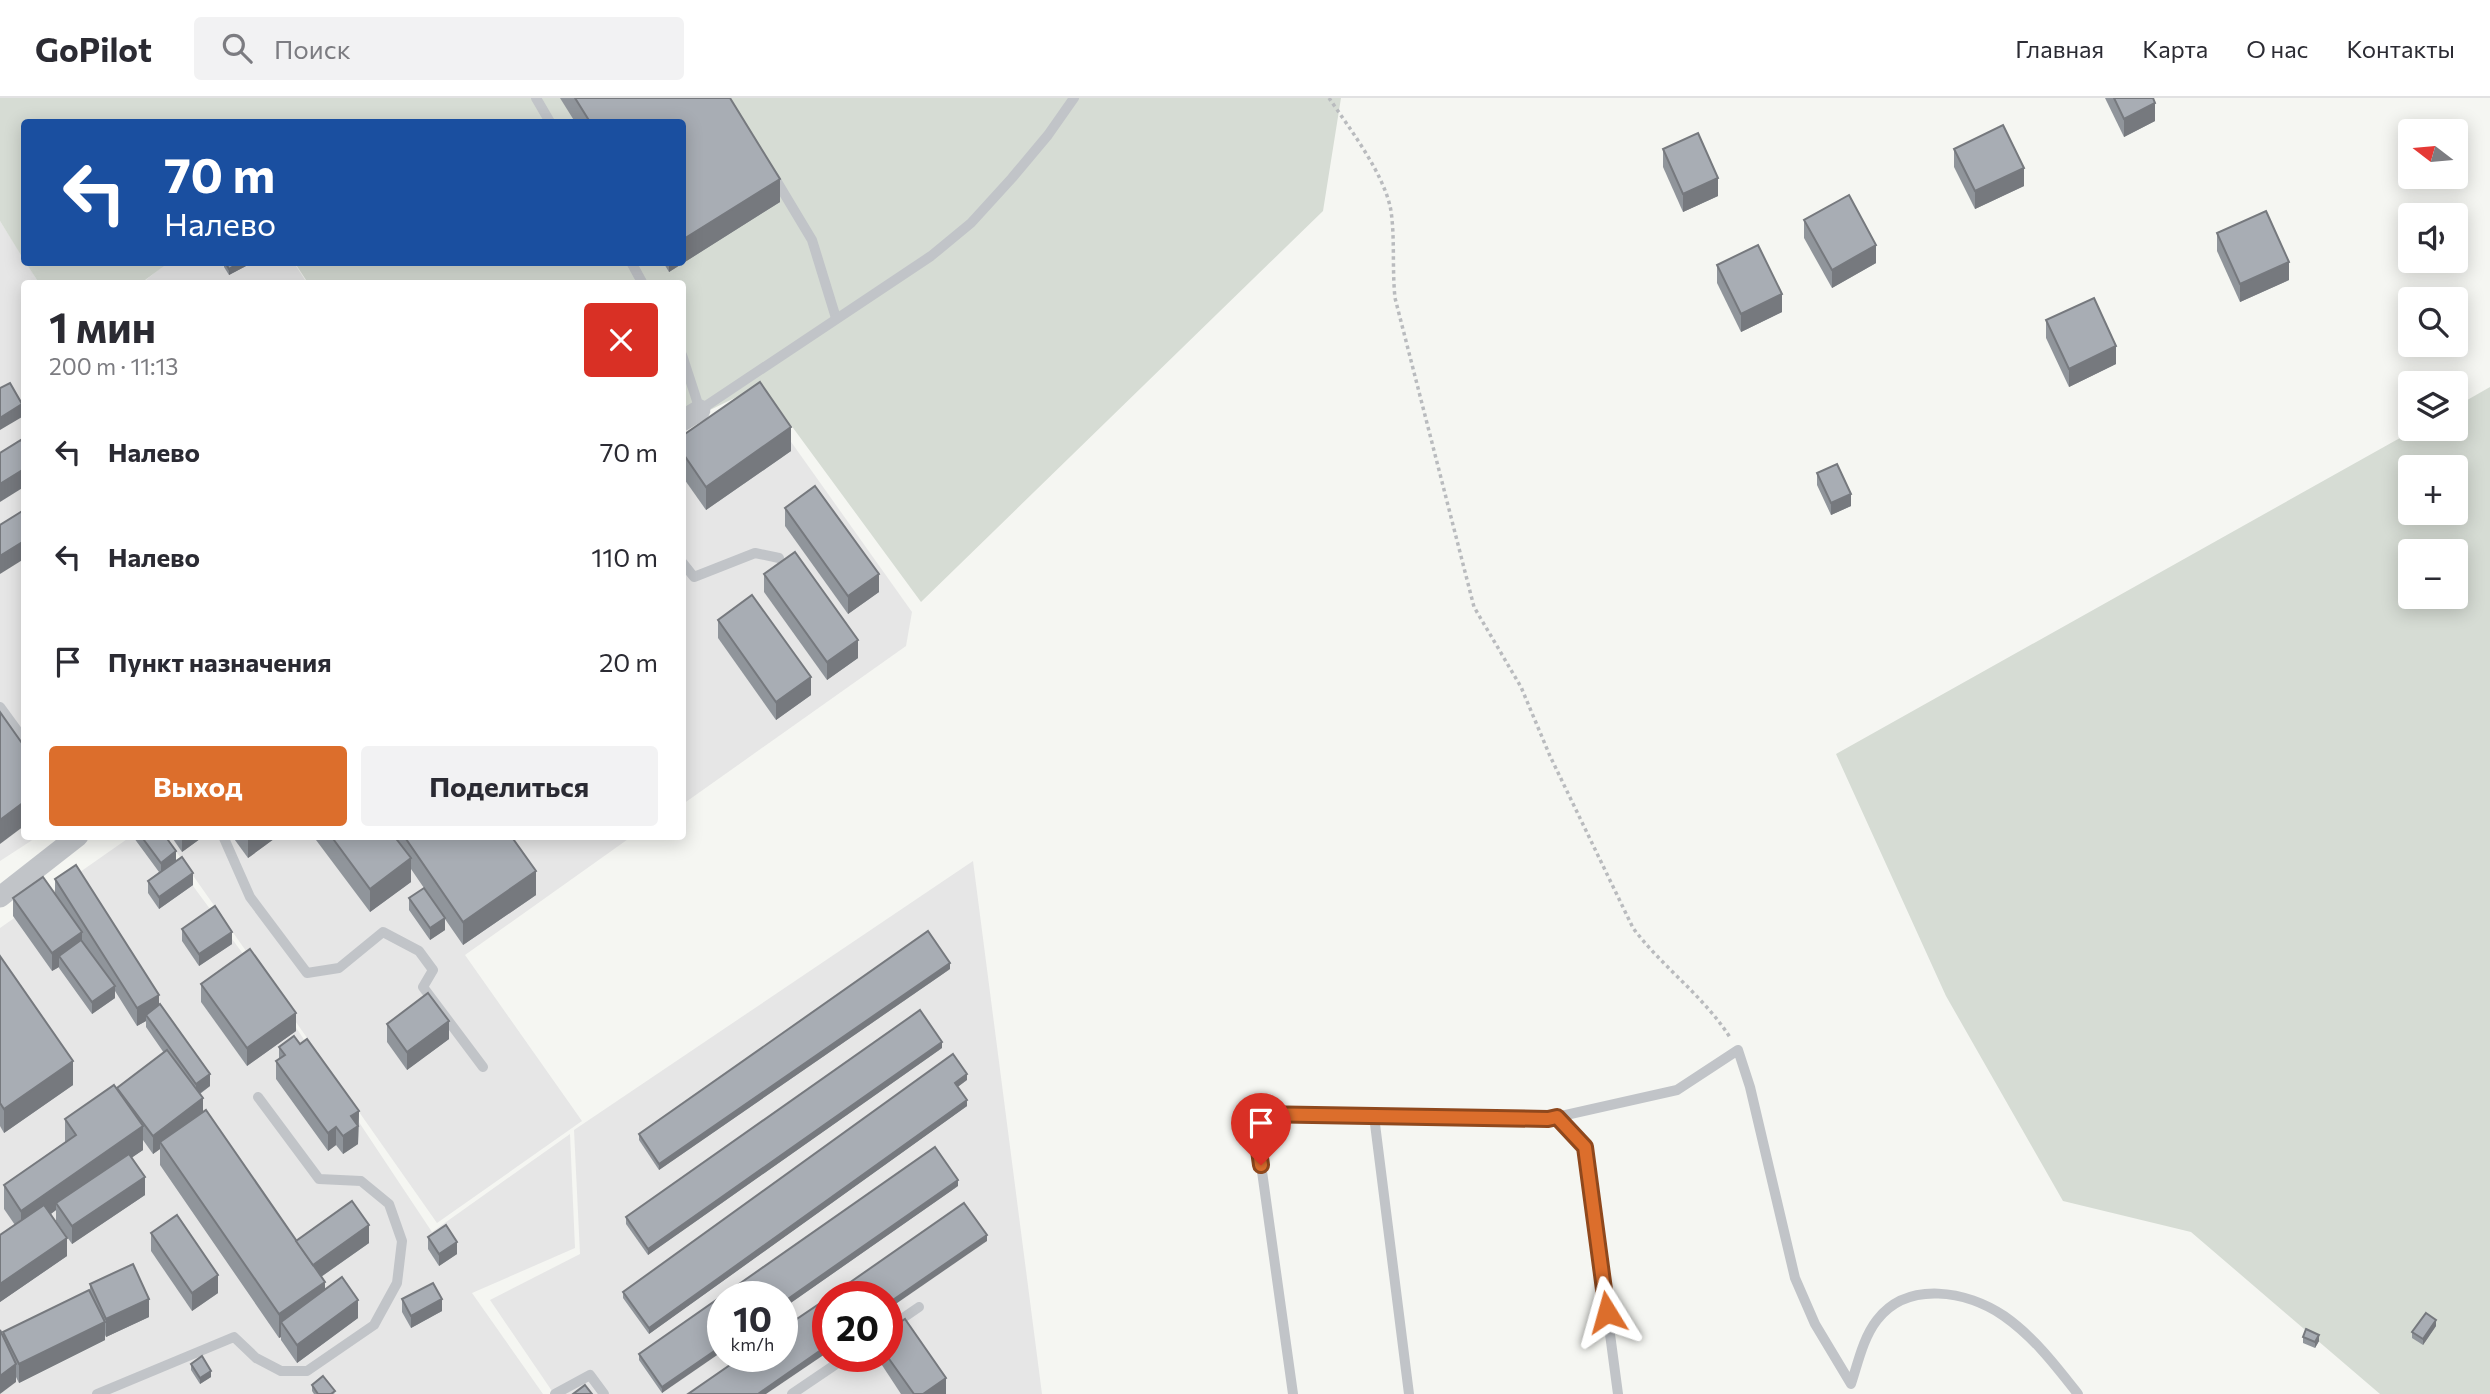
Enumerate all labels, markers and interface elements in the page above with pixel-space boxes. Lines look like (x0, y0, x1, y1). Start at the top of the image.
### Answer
search box (194, 17, 684, 80)
text: GoPilot (35, 28, 152, 69)
icon: search (218, 29, 256, 67)
text: Поиск (274, 33, 351, 64)
text: Главная (2015, 34, 2104, 63)
text: Карта (2142, 34, 2208, 63)
text: О нас (2246, 34, 2308, 63)
text: Контакты (2346, 34, 2455, 63)
north arrow (2398, 119, 2468, 189)
map controls (2398, 119, 2468, 609)
text: 70 m (164, 143, 275, 203)
icon: left (49, 147, 140, 238)
text: Налево (164, 203, 276, 243)
button: sound (2398, 203, 2468, 273)
button: search (2398, 287, 2468, 357)
text: 1 мин (49, 300, 156, 352)
button: close (584, 303, 658, 377)
text: 200 m · 11:13 (49, 352, 178, 380)
button: layers (2398, 371, 2468, 441)
icon: left (49, 433, 87, 471)
text: Налево (108, 436, 200, 467)
text: 70 m (600, 436, 658, 467)
button: + (2398, 455, 2468, 525)
icon: left (49, 538, 87, 576)
button: − (2398, 539, 2468, 609)
text: Налево (108, 541, 200, 572)
text: 110 m (591, 541, 658, 572)
icon: arrive (49, 643, 87, 681)
text: Пункт назначения (108, 646, 332, 677)
text: 20 m (599, 646, 658, 677)
button: Выход (49, 746, 347, 826)
button: Поделиться (361, 746, 658, 826)
pin (1231, 1093, 1291, 1165)
icon: arrive (1242, 1104, 1280, 1142)
position arrow (1570, 1275, 1644, 1349)
speed limit sign: 20 (812, 1281, 903, 1372)
text: 10 (733, 1296, 772, 1339)
text: km/h (731, 1333, 774, 1355)

